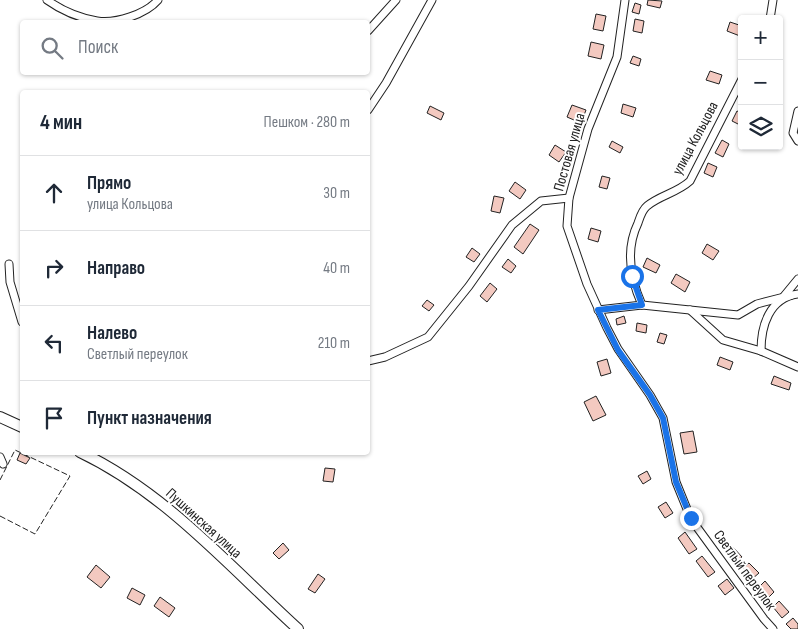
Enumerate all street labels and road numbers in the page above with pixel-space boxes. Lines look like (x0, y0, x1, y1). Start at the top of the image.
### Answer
street label: улица Кольцова (668, 98, 723, 178)
street label: Постовая улица (549, 111, 590, 193)
street label: Пушкинская улица (162, 484, 246, 563)
street label: Светлый переулок (709, 526, 780, 614)

